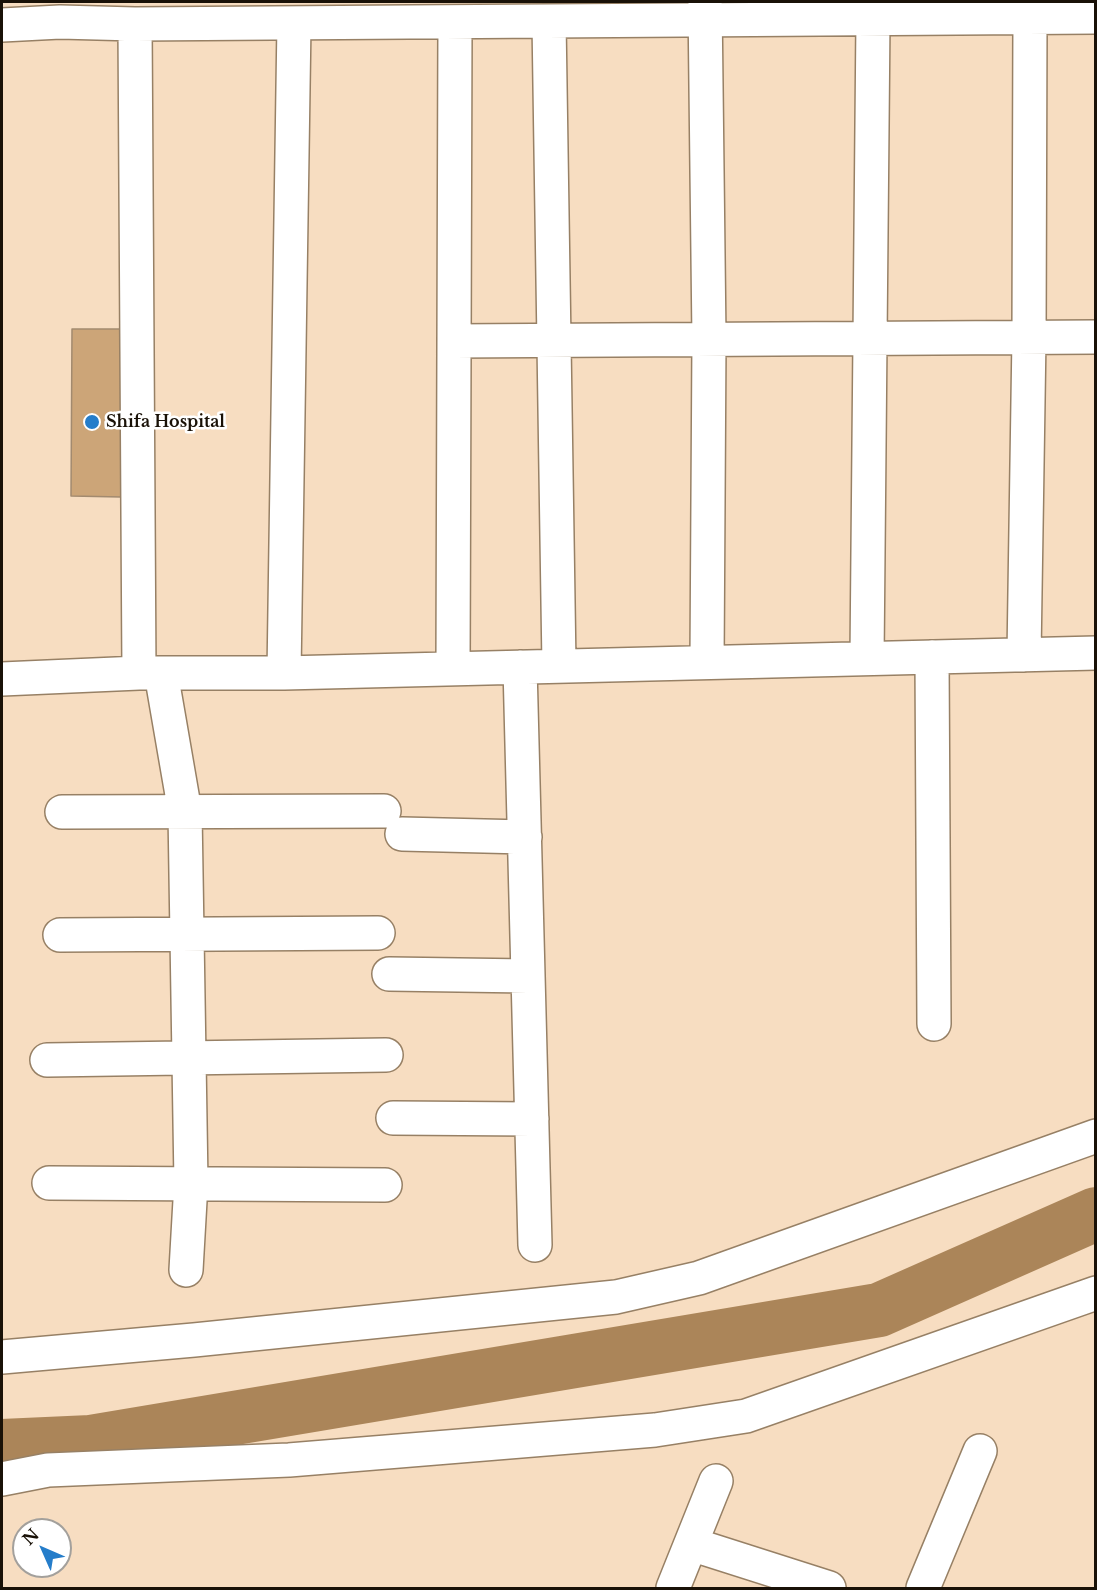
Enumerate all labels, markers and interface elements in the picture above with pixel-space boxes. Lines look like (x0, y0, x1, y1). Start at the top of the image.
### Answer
place label: Shifa Hospital (106, 412, 225, 432)
marker: Shifa Hospital (83, 413, 101, 431)
north arrow (12, 1518, 72, 1578)
text: N (18, 1524, 43, 1549)

